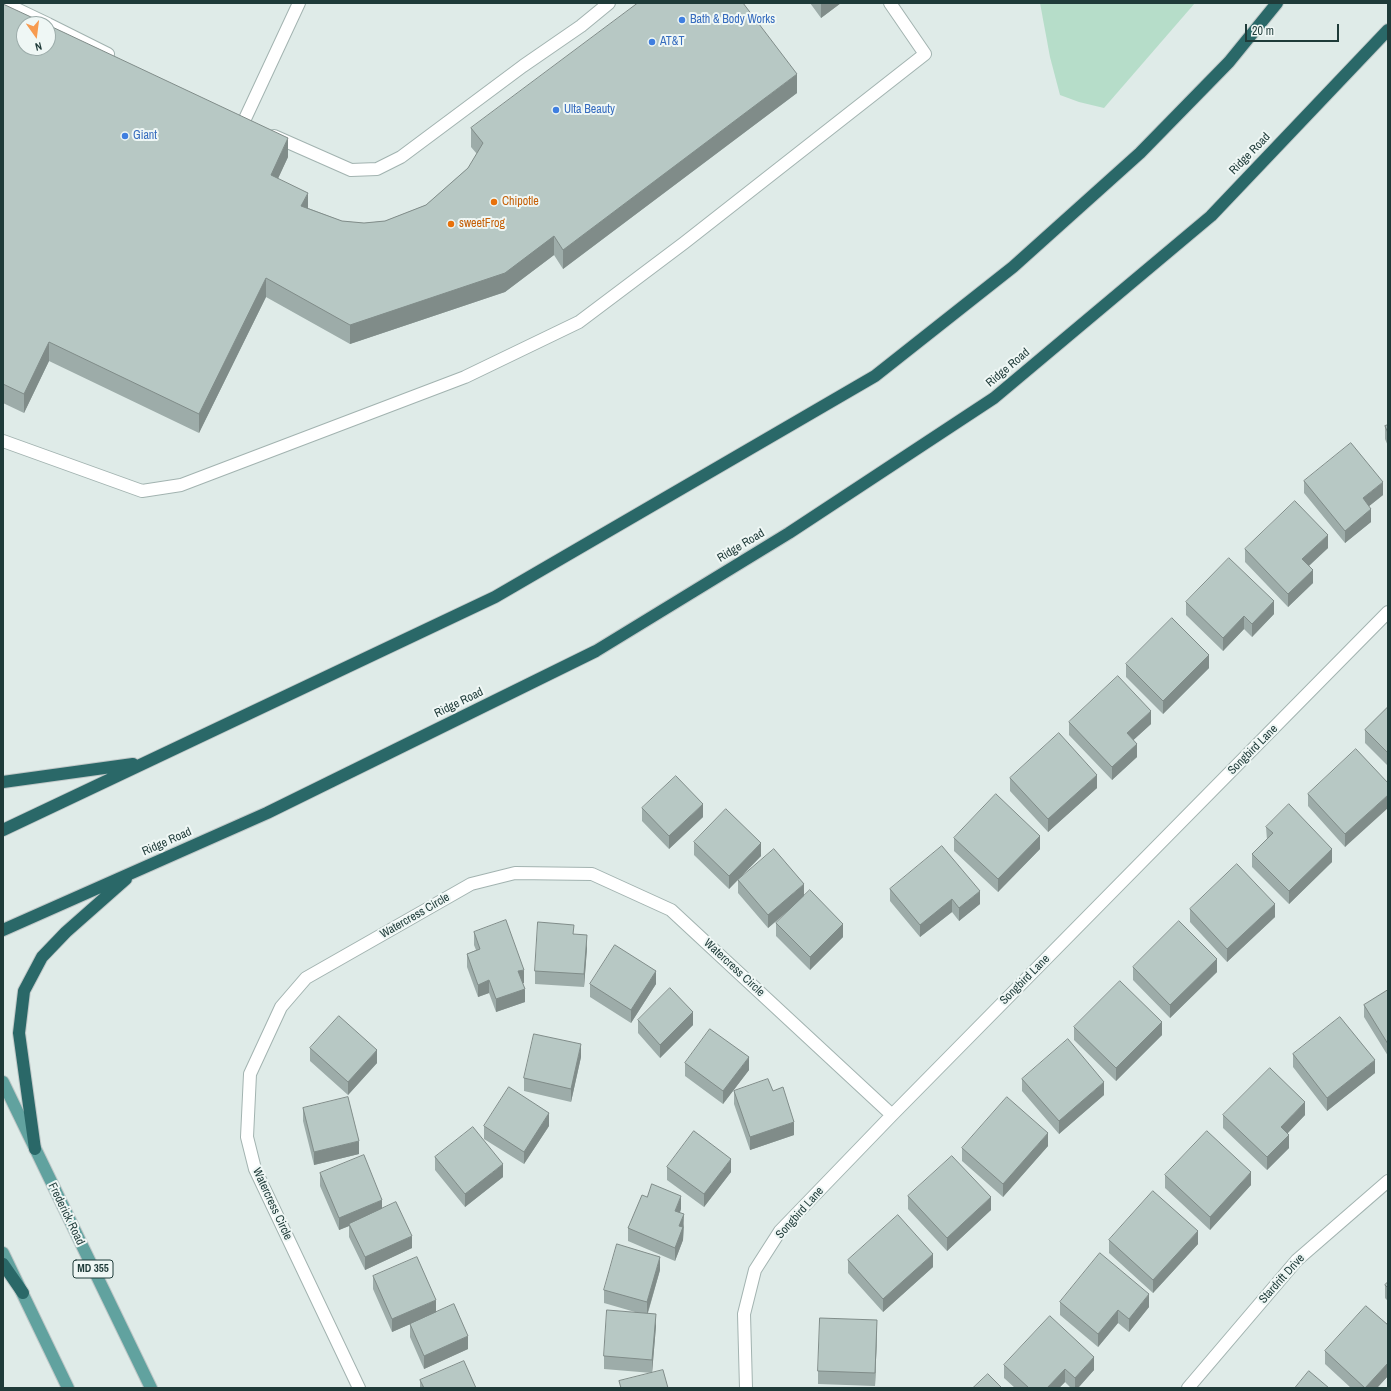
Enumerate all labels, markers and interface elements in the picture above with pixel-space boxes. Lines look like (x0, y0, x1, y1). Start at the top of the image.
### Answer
place label: Bath & Body Works (690, 13, 775, 27)
marker: Bath & Body Works (677, 15, 687, 25)
north arrow (16, 16, 56, 56)
scale bar (1247, 16, 1341, 42)
text: 20 m (1252, 23, 1274, 39)
place label: AT&T (660, 35, 684, 49)
marker: AT&T (647, 37, 657, 47)
text: N (34, 39, 44, 54)
place label: Ulta Beauty (564, 103, 615, 117)
marker: Ulta Beauty (551, 105, 561, 115)
place label: Giant (133, 129, 157, 143)
street label: Ridge Road (1227, 130, 1273, 178)
marker: Giant (120, 131, 130, 141)
place label: Chipotle (502, 195, 539, 209)
marker: Chipotle (489, 197, 499, 207)
place label: sweetFrog (459, 217, 505, 231)
marker: sweetFrog (446, 219, 456, 229)
street label: Ridge Road (983, 346, 1033, 390)
street label: Ridge Road (715, 526, 767, 566)
street label: Ridge Road (432, 685, 486, 721)
street label: Songbird Lane (1225, 722, 1281, 778)
street label: Ridge Road (140, 825, 194, 859)
street label: Watercress Circle (378, 890, 452, 942)
street label: Watercress Circle (701, 936, 767, 1000)
street label: Songbird Lane (997, 952, 1053, 1008)
street label: Watercress Circle (249, 1166, 295, 1242)
street label: Frederick Road (45, 1180, 87, 1248)
street label: Songbird Lane (773, 1184, 827, 1242)
street label: Stardrift Drive (1256, 1251, 1308, 1307)
road number: MD 355 (73, 1260, 113, 1278)

